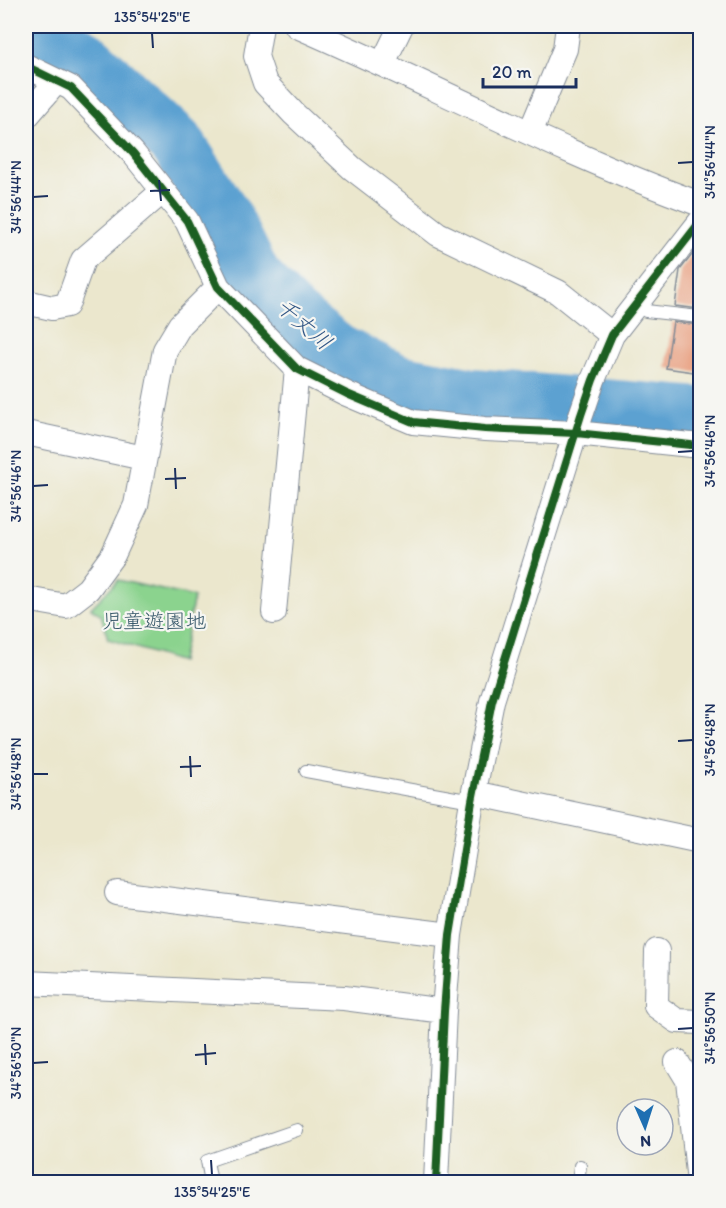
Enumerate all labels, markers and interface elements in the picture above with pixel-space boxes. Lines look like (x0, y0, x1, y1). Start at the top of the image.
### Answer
text: 135°54'25"E (114, 8, 190, 26)
scale bar (483, 51, 576, 89)
text: 20 m (492, 61, 532, 83)
text: 34°56'44"N (701, 125, 719, 199)
text: 34°56'44"N (7, 160, 25, 234)
water label: 千丈川 (270, 292, 338, 356)
text: 34°56'46"N (701, 415, 719, 487)
text: 34°56'46"N (7, 450, 25, 522)
park label: 児童遊園地 (102, 608, 207, 633)
text: 34°56'48"N (701, 703, 719, 777)
text: 34°56'48"N (7, 737, 25, 811)
text: 34°56'50"N (701, 992, 719, 1064)
text: 34°56'50"N (7, 1027, 25, 1099)
north arrow (615, 1097, 675, 1157)
text: N (640, 1132, 652, 1151)
text: 135°54'25"E (174, 1183, 250, 1201)

